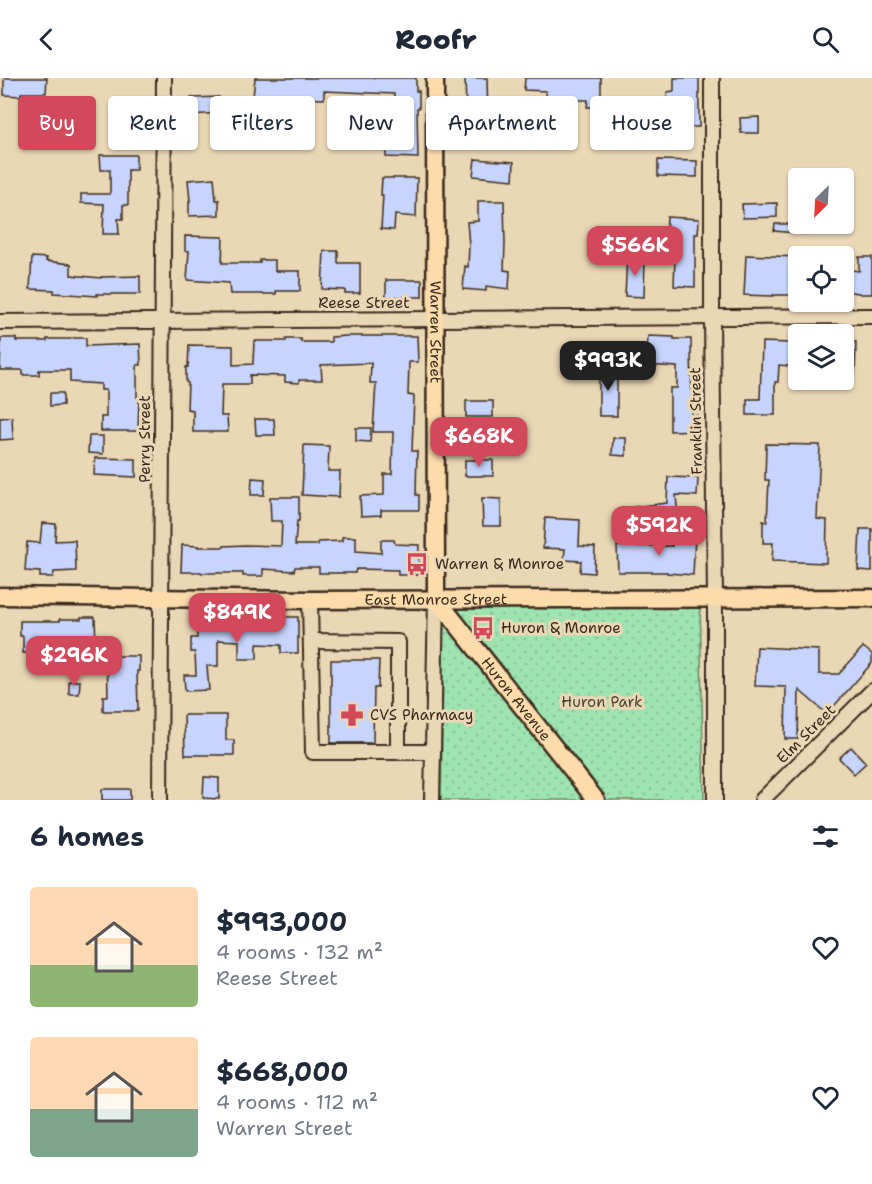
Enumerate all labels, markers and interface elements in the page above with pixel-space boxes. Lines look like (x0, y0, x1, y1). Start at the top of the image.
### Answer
text: Roofr (395, 21, 477, 58)
icon: back (30, 23, 63, 56)
icon: search (809, 23, 842, 56)
chip: Buy (18, 96, 96, 150)
chip: Rent (108, 96, 198, 150)
chip: Filters (210, 96, 315, 150)
chip: New (327, 96, 414, 150)
chip: Apartment (426, 96, 578, 150)
chip: House (590, 96, 694, 150)
north arrow (788, 168, 854, 234)
map controls (788, 168, 854, 390)
pin: $566K (593, 226, 677, 277)
text: $566K (601, 232, 669, 258)
button: locate (788, 246, 854, 312)
street label: Warren Street (425, 281, 446, 383)
street label: Reese Street (318, 293, 410, 313)
button: layers (788, 324, 854, 390)
pin: $993K (566, 341, 650, 392)
text: $993K (574, 347, 642, 373)
street label: Franklin Street (685, 367, 707, 475)
street label: Perry Street (135, 395, 155, 483)
pin: $668K (437, 417, 521, 468)
text: $668K (444, 423, 514, 449)
pin: $592K (617, 506, 701, 557)
text: $592K (625, 512, 693, 538)
bus stop icon: Warren & Monroe (404, 551, 430, 577)
place label: Warren & Monroe (435, 554, 564, 574)
street label: East Monroe Street (365, 589, 507, 610)
pin: $849K (195, 593, 279, 644)
text: $849K (203, 599, 271, 625)
bus stop icon: Huron & Monroe (470, 615, 496, 641)
place label: Huron & Monroe (501, 618, 621, 638)
pin: $296K (32, 636, 116, 687)
text: $296K (40, 642, 108, 668)
street label: Huron Avenue (477, 653, 556, 745)
park label: Huron Park (561, 692, 643, 712)
street label: Elm Street (772, 700, 840, 768)
pharmacy icon: CVS Pharmacy (339, 702, 365, 728)
place label: CVS Pharmacy (370, 705, 473, 725)
text: 6 homes (30, 819, 144, 854)
icon: filters (809, 820, 842, 853)
text: $993,000 (216, 904, 347, 939)
icon: home (78, 911, 150, 983)
icon: heart (809, 931, 842, 964)
text: 4 rooms · 132 m² (216, 939, 383, 965)
text: Reese Street (216, 965, 338, 991)
text: $668,000 (216, 1054, 349, 1089)
icon: home (78, 1061, 150, 1133)
icon: heart (809, 1081, 842, 1114)
text: 4 rooms · 112 m² (216, 1089, 378, 1115)
text: Warren Street (216, 1115, 353, 1141)

